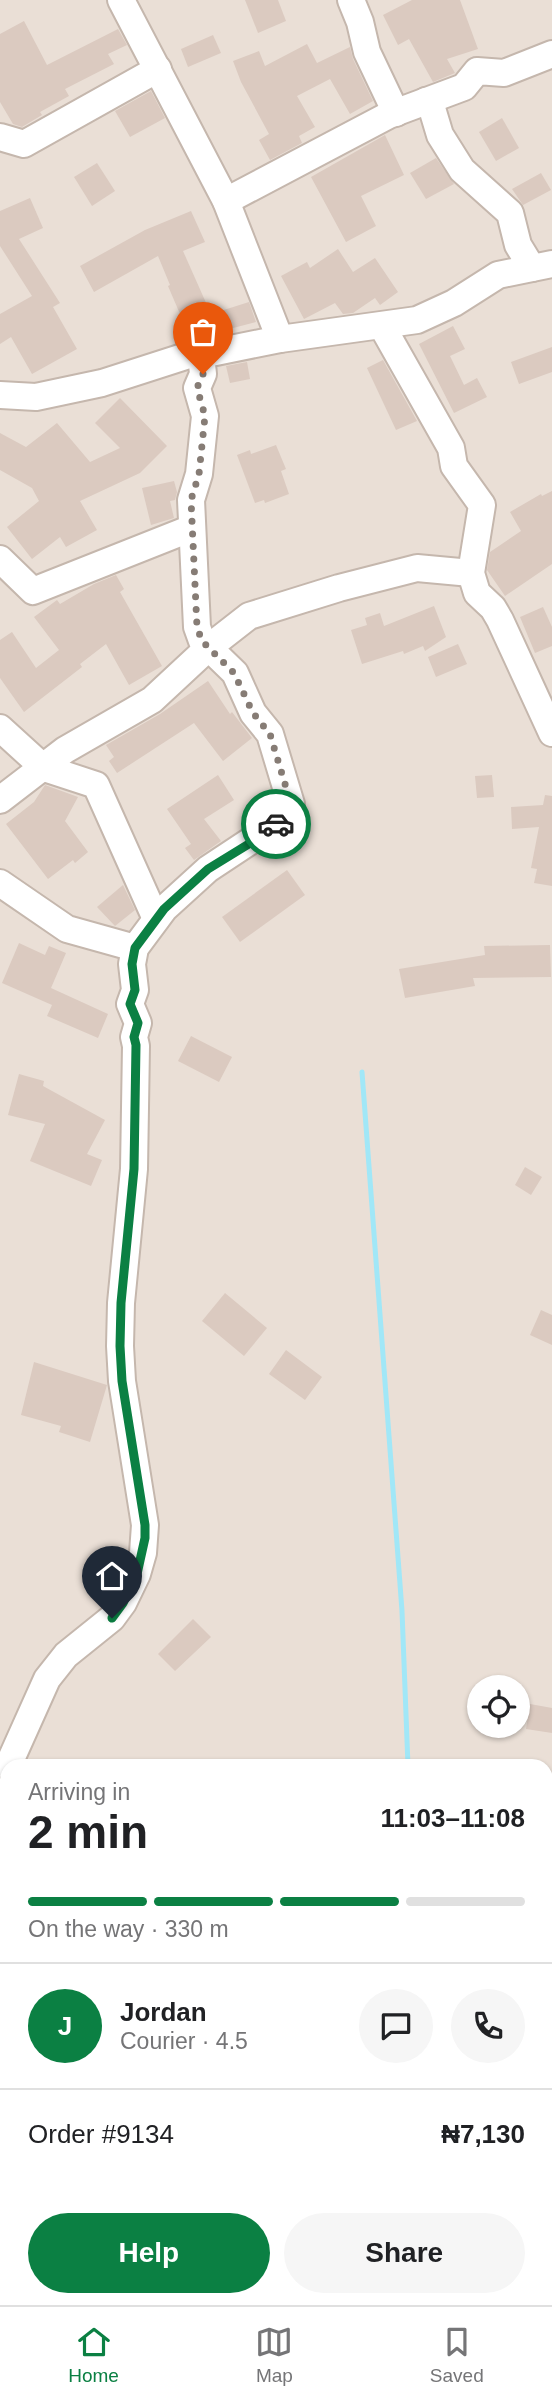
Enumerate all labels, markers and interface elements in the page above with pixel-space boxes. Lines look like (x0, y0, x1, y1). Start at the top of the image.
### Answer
pin (173, 302, 233, 374)
icon: bag (184, 313, 222, 351)
courier (241, 789, 311, 859)
icon: car (257, 805, 295, 843)
pin (82, 1546, 142, 1618)
icon: home (93, 1557, 131, 1595)
map controls (467, 1675, 530, 1738)
button: locate (467, 1675, 530, 1738)
text: Arriving in (28, 1779, 130, 1805)
text: 11:03–11:08 (380, 1803, 525, 1833)
text: 2 min (28, 1806, 148, 1858)
text: On the way · 330 m (28, 1916, 229, 1942)
button: chat (359, 1989, 433, 2063)
button: phone (451, 1989, 525, 2063)
text: Jordan (120, 1997, 207, 2027)
text: J (58, 2011, 72, 2041)
text: Courier · 4.5 (120, 2028, 248, 2054)
text: Order #9134 (28, 2119, 174, 2149)
text: ₦7,130 (441, 2119, 525, 2149)
button: Help (28, 2213, 270, 2293)
button: Share (284, 2213, 525, 2293)
tab: Home (68, 2323, 119, 2387)
tab: Map (255, 2323, 293, 2387)
tab: Saved (430, 2323, 484, 2387)

